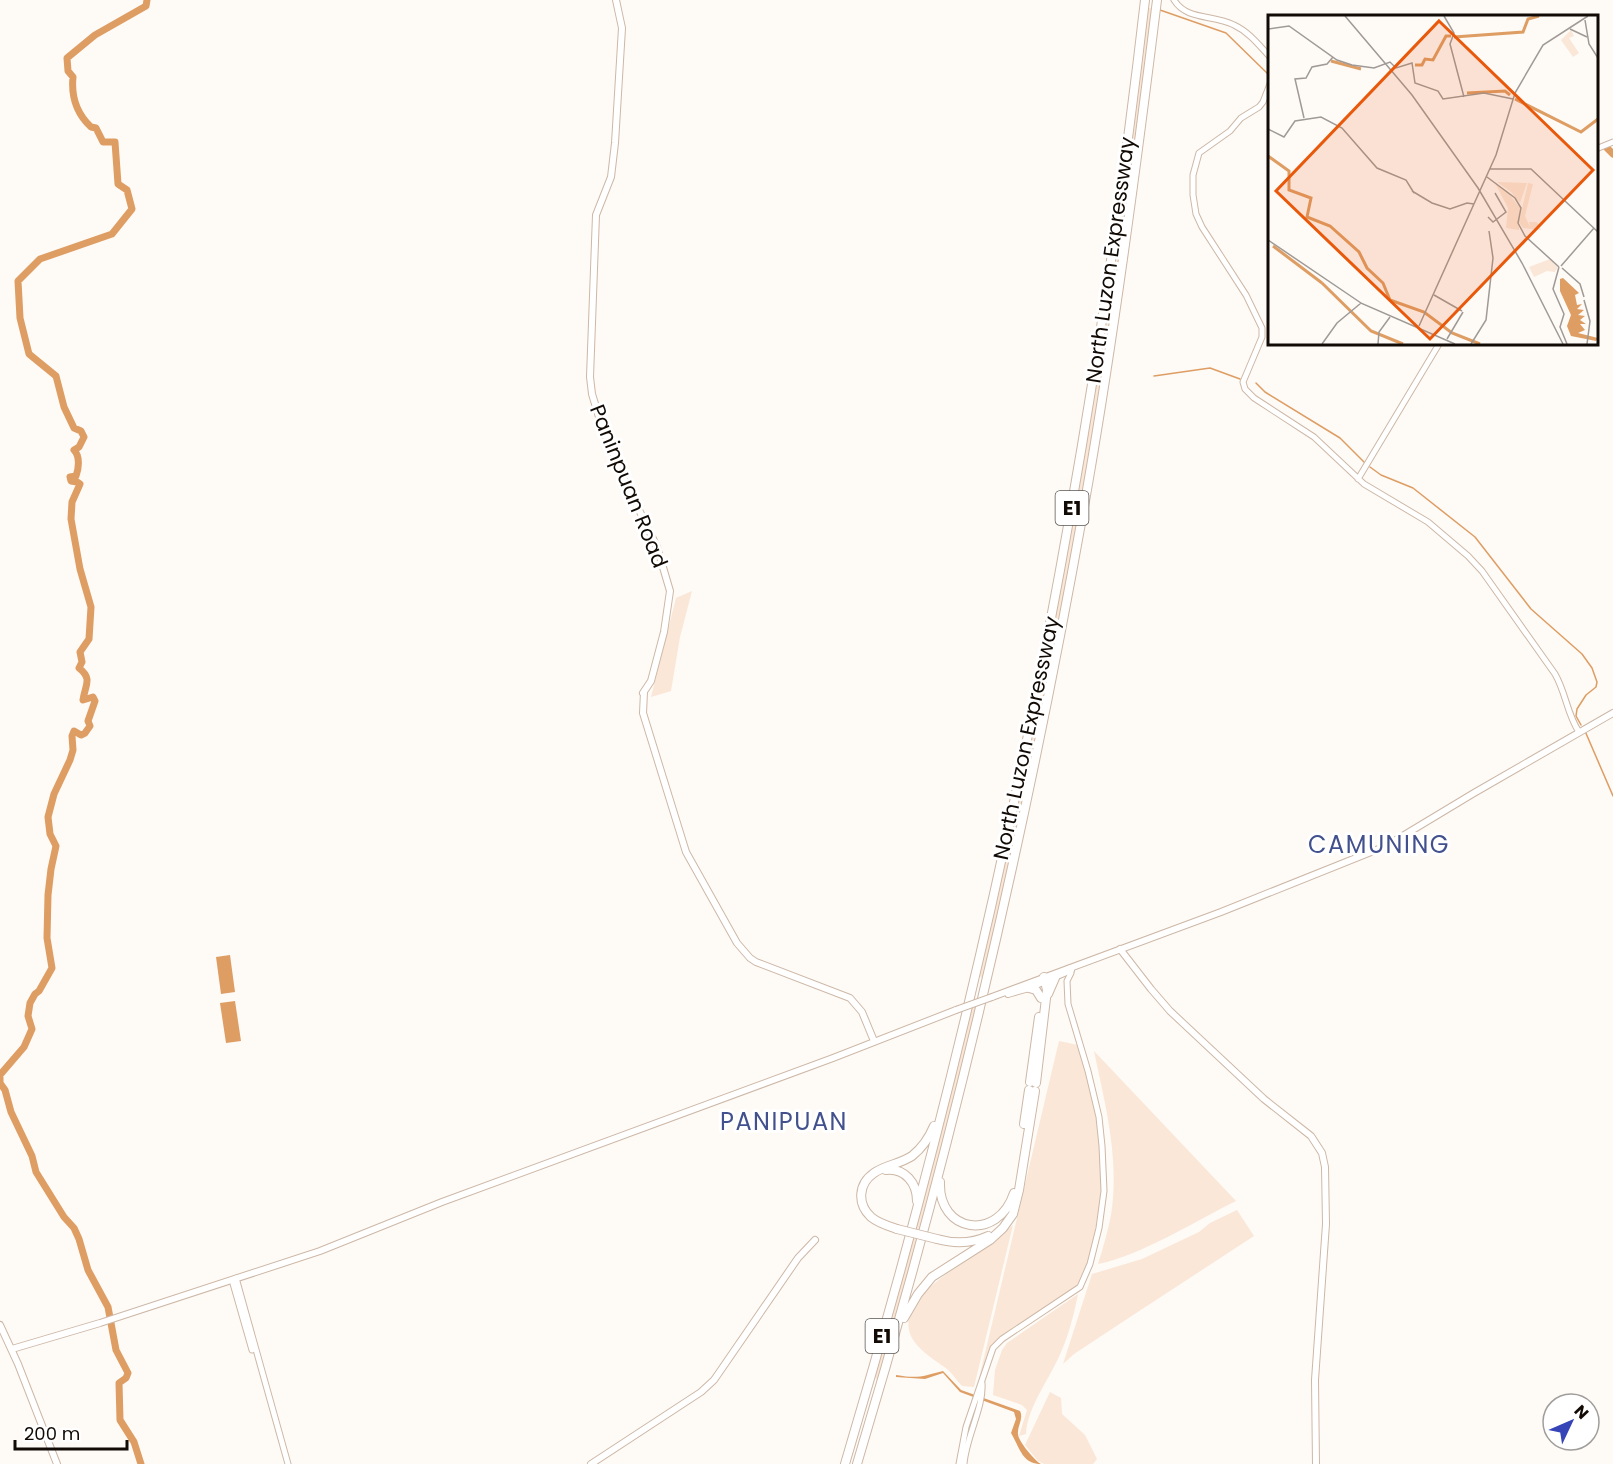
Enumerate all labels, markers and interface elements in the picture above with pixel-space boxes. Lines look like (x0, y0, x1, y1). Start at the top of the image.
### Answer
inset map (1268, 15, 1598, 345)
street label: North Luzon Expressway (1078, 135, 1142, 385)
street label: Paninpuan Road (583, 400, 675, 572)
road number: E1 (1056, 491, 1088, 525)
street label: North Luzon Expressway (986, 613, 1066, 862)
district label: CAMUNING (1308, 828, 1450, 861)
district label: PANIPUAN (720, 1105, 848, 1138)
road number: E1 (866, 1319, 898, 1353)
north arrow (1541, 1392, 1601, 1452)
text: N (1569, 1400, 1594, 1424)
scale bar (15, 1413, 128, 1451)
text: 200 m (24, 1421, 80, 1446)

